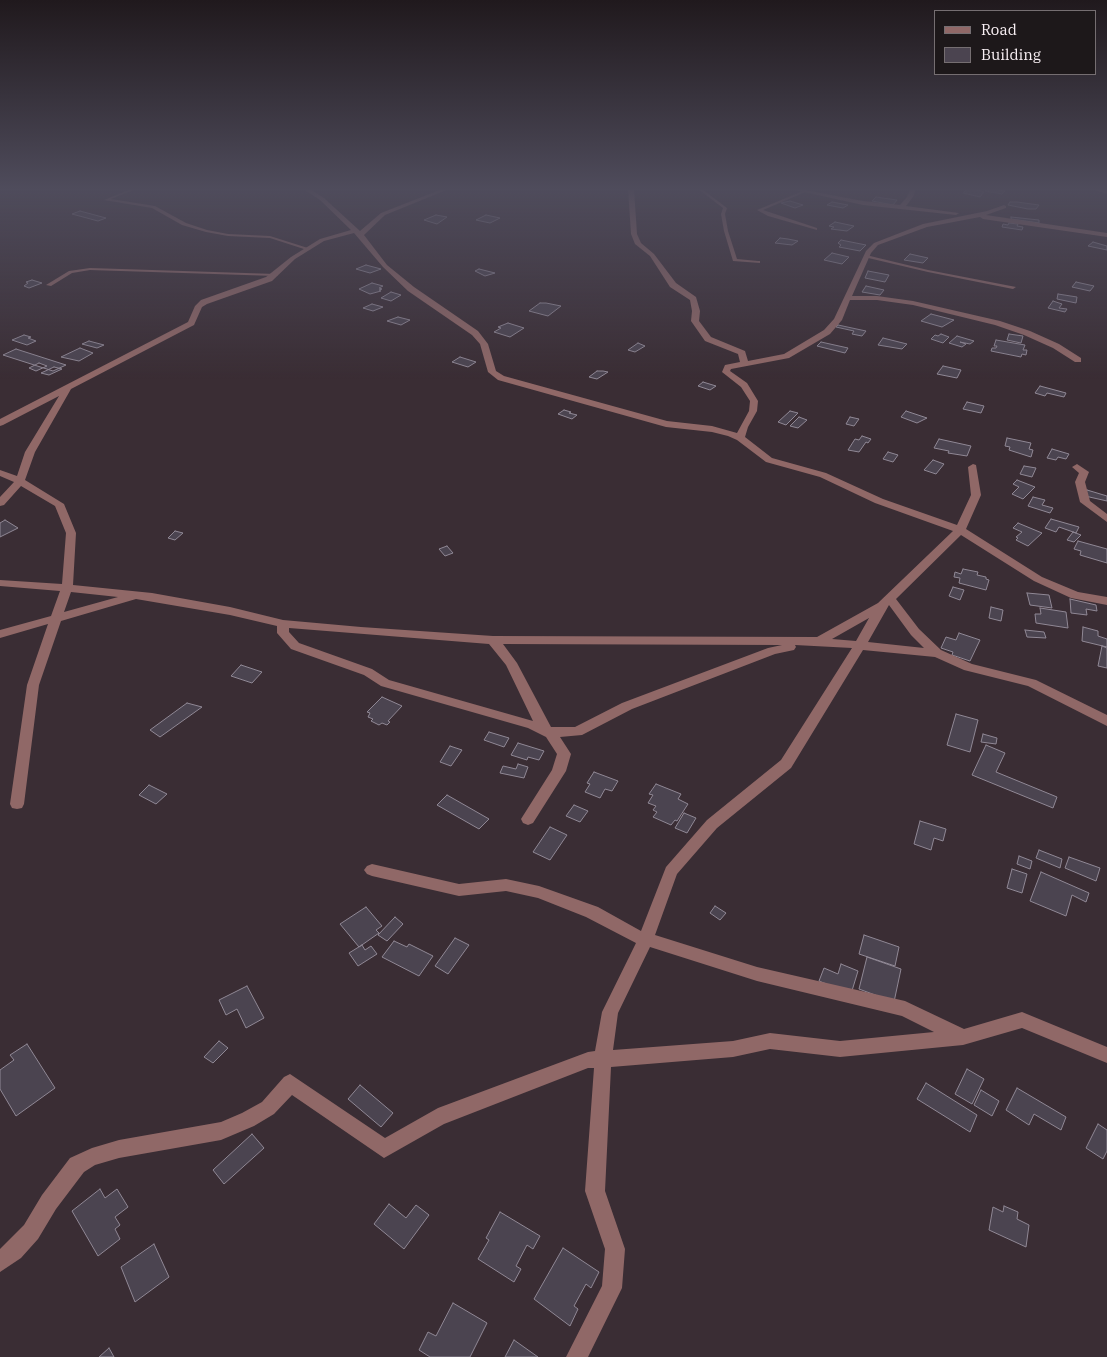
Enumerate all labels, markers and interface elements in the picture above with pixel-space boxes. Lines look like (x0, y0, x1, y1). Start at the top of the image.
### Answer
legend (934, 10, 1097, 75)
text: Road (981, 20, 1017, 39)
text: Building (981, 45, 1041, 64)

